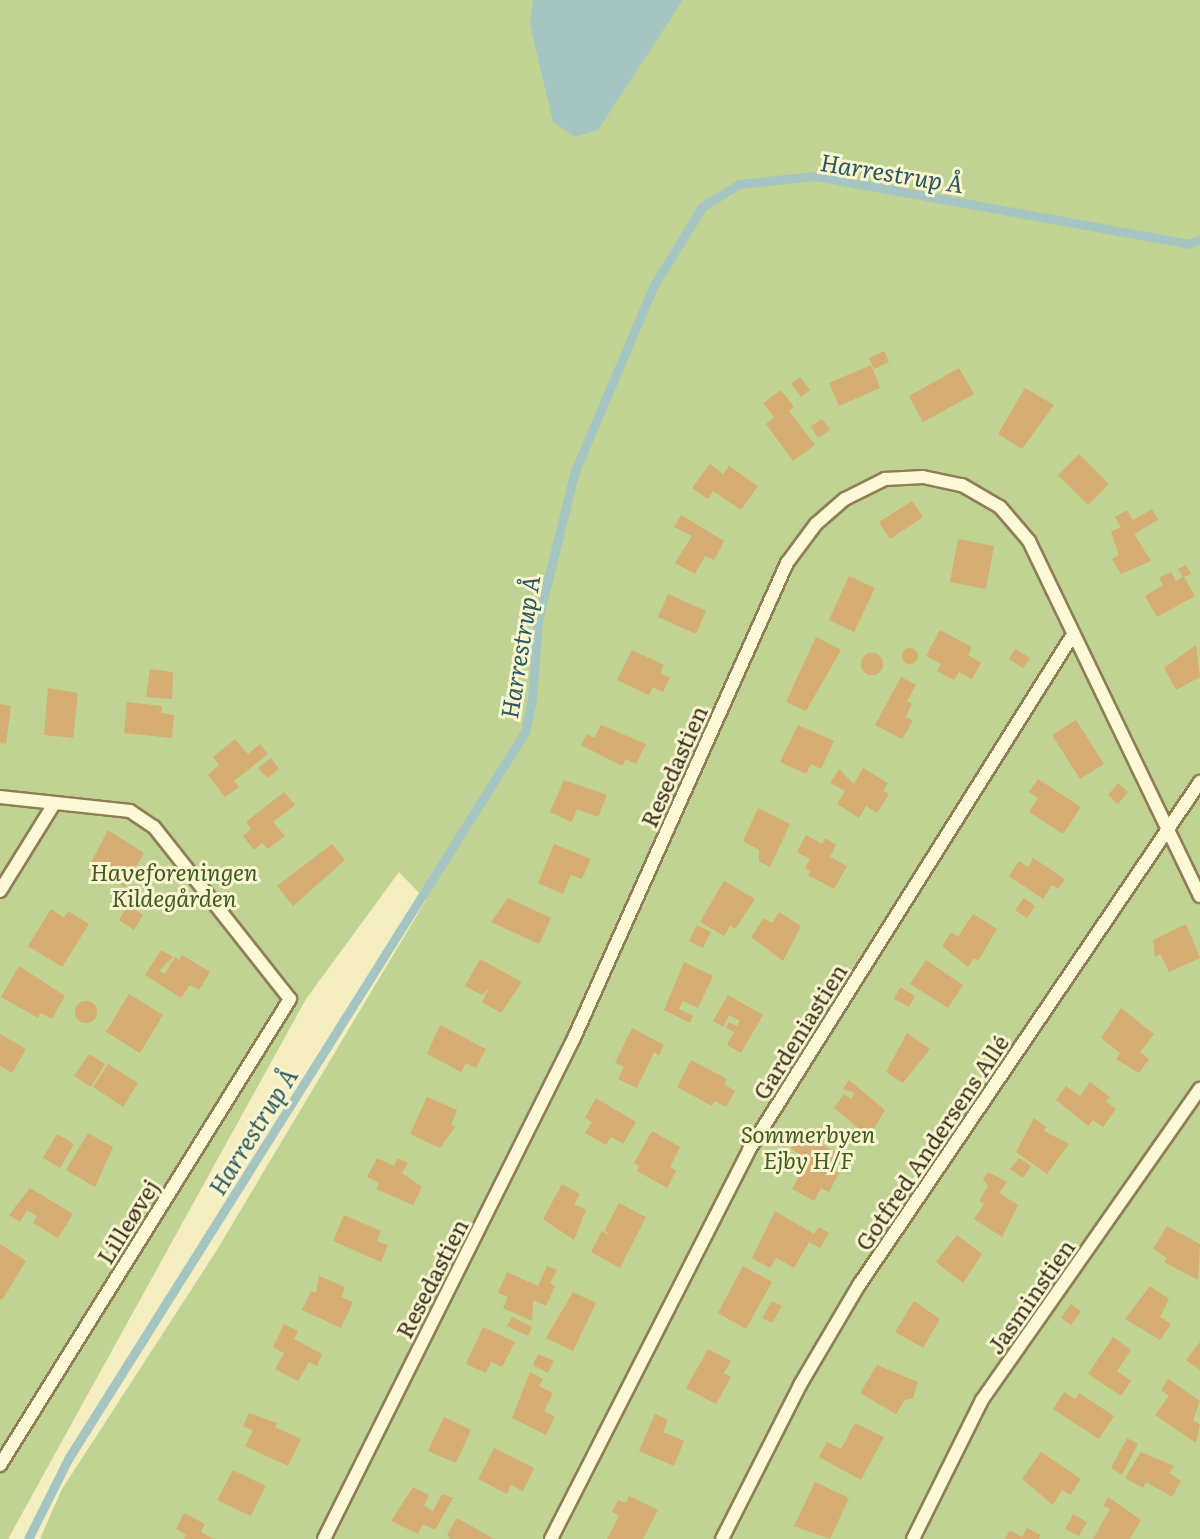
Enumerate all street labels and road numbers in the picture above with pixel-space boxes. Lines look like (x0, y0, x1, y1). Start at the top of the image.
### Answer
street label: Resedastien (634, 701, 712, 831)
street label: Gardeniastien (746, 958, 852, 1104)
street label: Gotfred Andersens Allé (849, 1029, 1013, 1255)
street label: Lilleøvej (90, 1174, 164, 1268)
street label: Resedastien (389, 1214, 473, 1342)
street label: Jasminstien (980, 1233, 1080, 1359)

